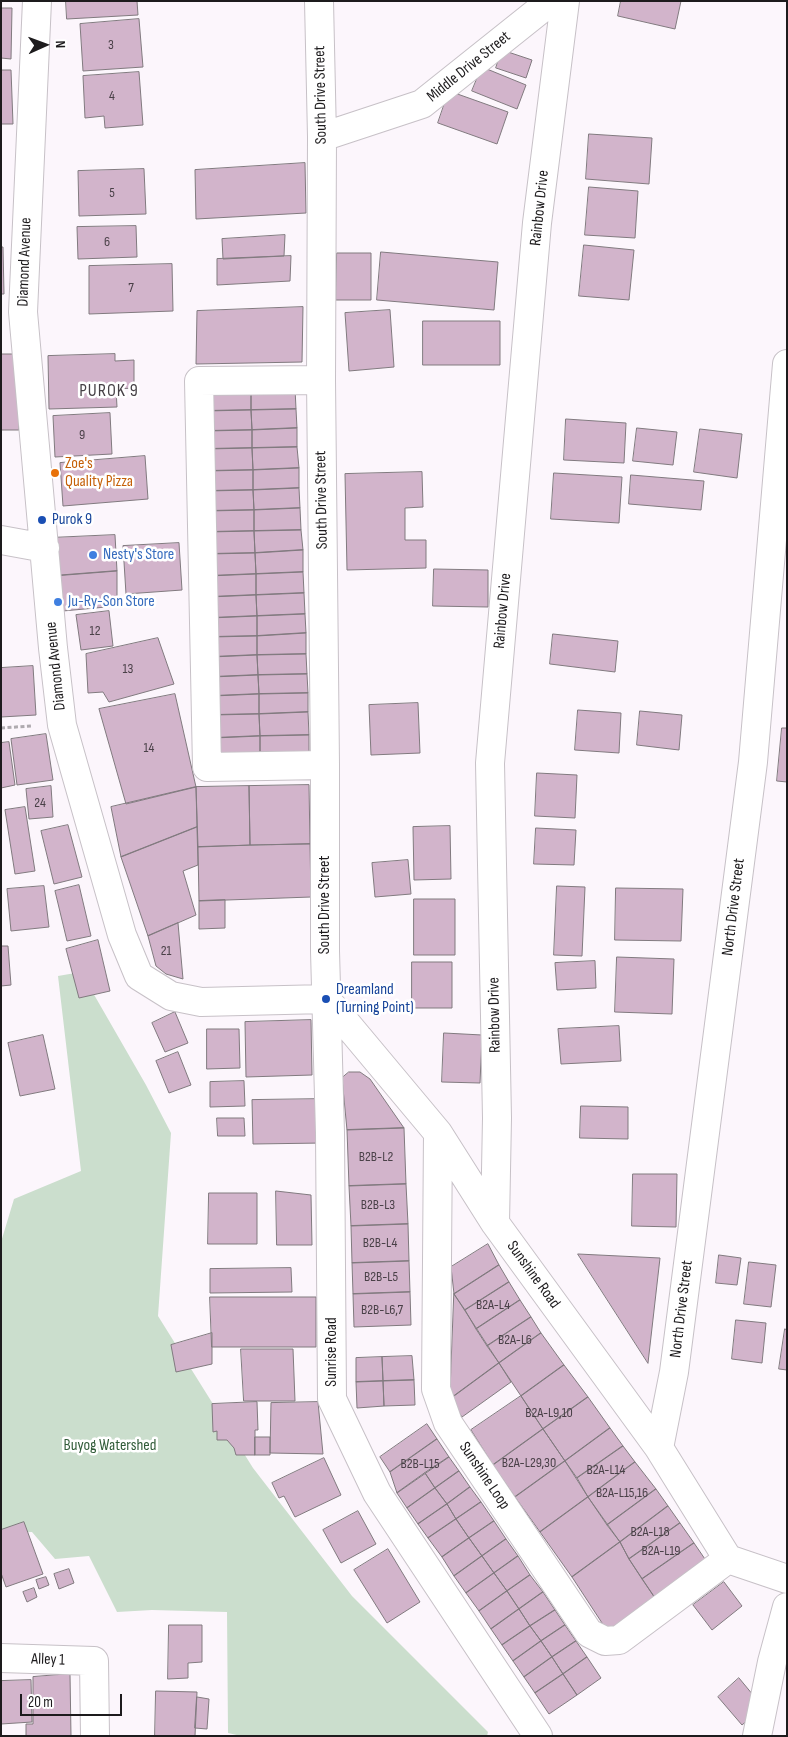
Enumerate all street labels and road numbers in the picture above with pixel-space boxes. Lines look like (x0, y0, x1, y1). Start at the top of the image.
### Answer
street label: Middle Drive Street (423, 27, 515, 107)
street label: South Drive Street (311, 45, 331, 145)
street label: Rainbow Drive (526, 169, 554, 247)
street label: Diamond Avenue (14, 217, 36, 307)
street label: South Drive Street (312, 450, 332, 550)
street label: Rainbow Drive (490, 572, 516, 650)
street label: Diamond Avenue (42, 621, 70, 711)
street label: South Drive Street (315, 856, 335, 954)
street label: North Drive Street (718, 857, 750, 957)
street label: Rainbow Drive (485, 977, 505, 1053)
street label: Sunshine Road (502, 1238, 564, 1312)
street label: North Drive Street (666, 1259, 698, 1359)
street label: Sunrise Road (322, 1317, 342, 1387)
street label: Sunshine Loop (454, 1439, 514, 1513)
street label: Alley 1 (31, 1650, 65, 1670)

